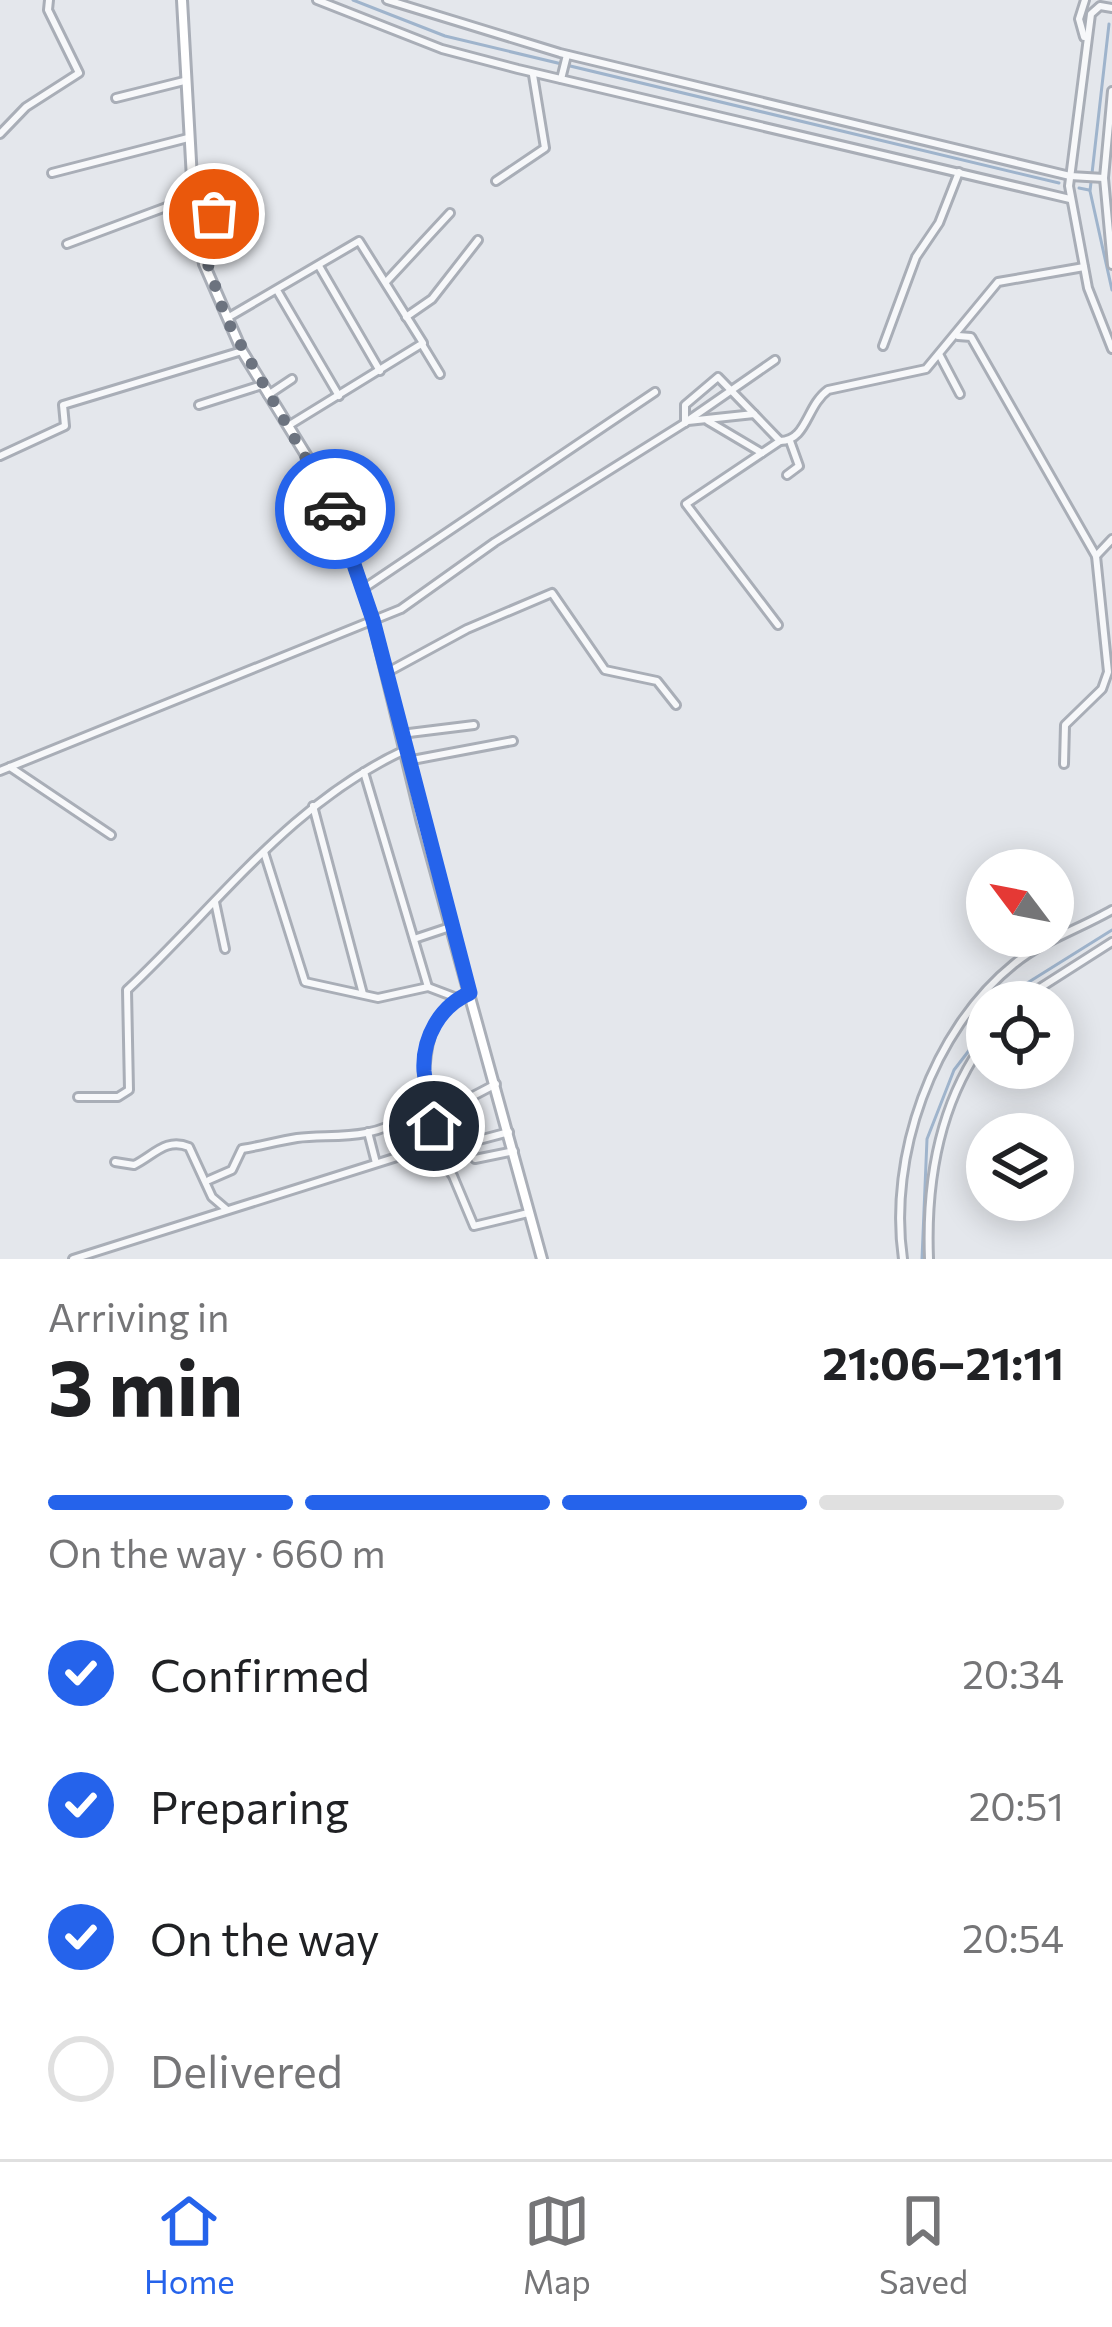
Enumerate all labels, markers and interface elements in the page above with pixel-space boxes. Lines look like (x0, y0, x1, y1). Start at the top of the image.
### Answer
pin (163, 163, 265, 265)
icon: bag (181, 181, 247, 247)
courier (275, 449, 395, 569)
icon: car (302, 476, 368, 542)
north arrow (966, 849, 1074, 957)
map controls (966, 849, 1074, 1221)
button: locate (966, 981, 1074, 1089)
pin (383, 1075, 485, 1177)
icon: home (401, 1093, 467, 1159)
button: layers (966, 1113, 1074, 1221)
text: Arriving in (48, 1292, 229, 1340)
text: 21:06–21:11 (822, 1334, 1064, 1389)
text: 3 min (48, 1337, 243, 1432)
text: On the way · 660 m (48, 1528, 385, 1576)
icon: check (48, 1640, 114, 1706)
text: Confirmed (150, 1646, 370, 1701)
text: 20:34 (962, 1649, 1064, 1697)
icon: check (48, 1772, 114, 1838)
text: Preparing (150, 1778, 349, 1833)
text: 20:51 (969, 1781, 1064, 1829)
icon: check (48, 1904, 114, 1970)
text: On the way (150, 1910, 380, 1965)
text: 20:54 (962, 1913, 1064, 1961)
text: Delivered (150, 2042, 343, 2097)
tab: Home (144, 2188, 235, 2301)
tab: Map (523, 2188, 591, 2301)
tab: Saved (879, 2188, 968, 2301)

